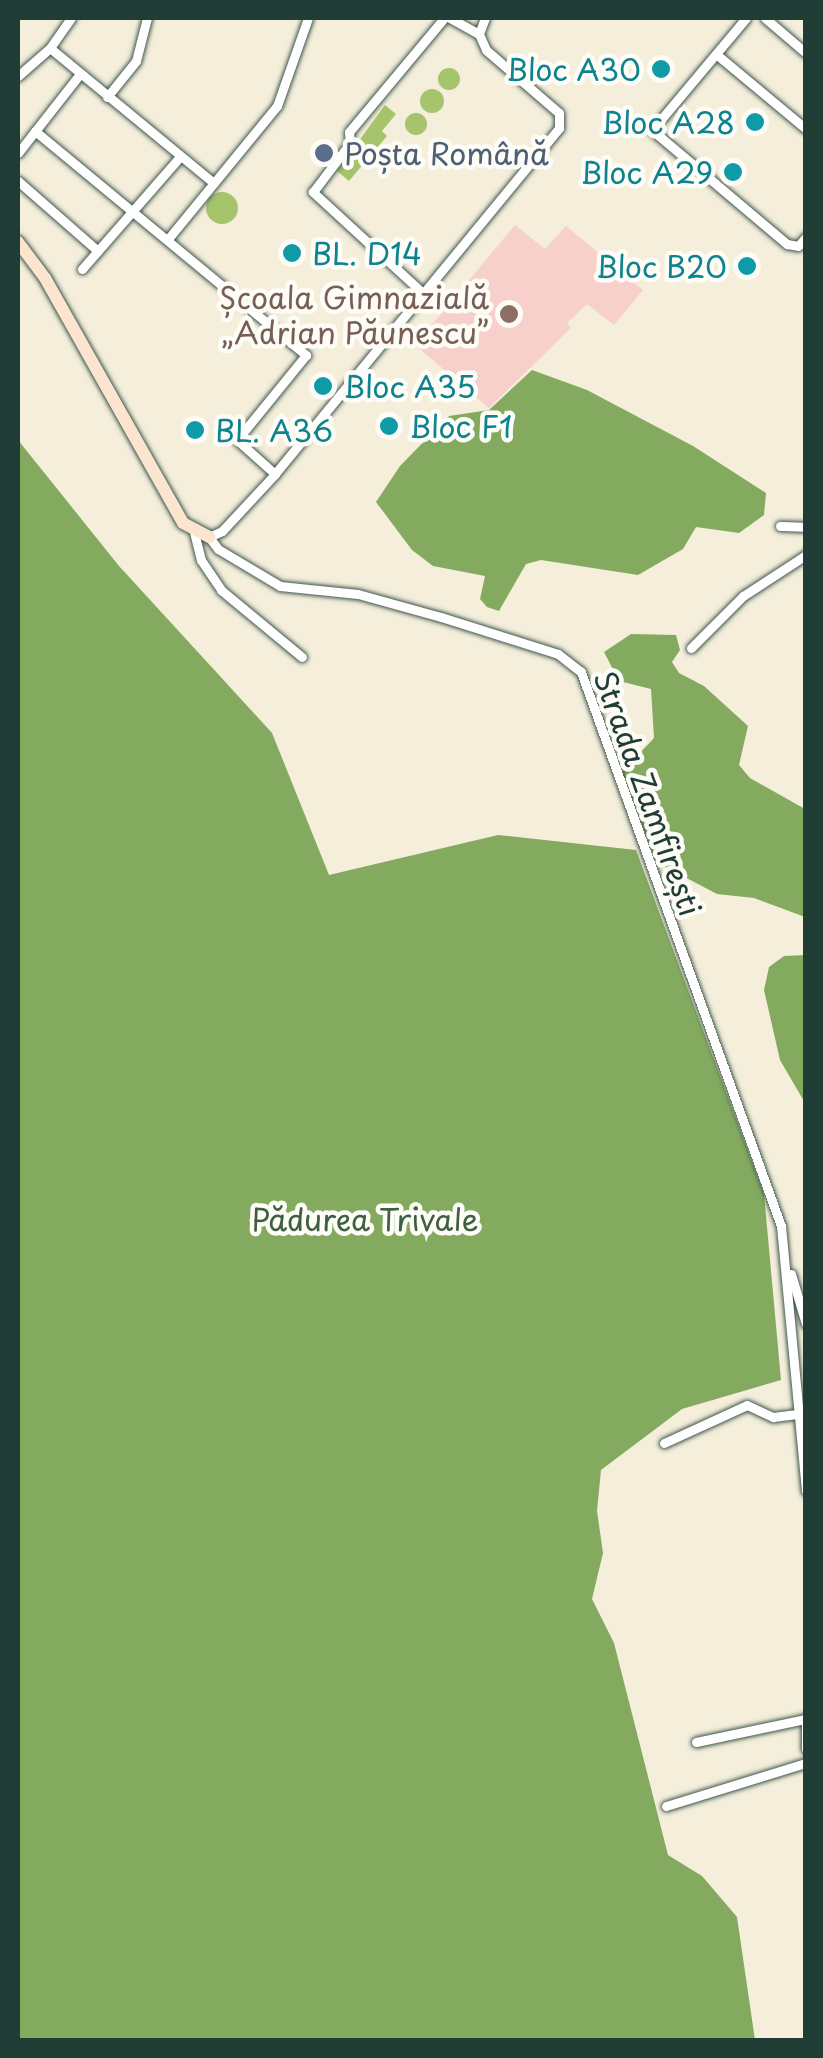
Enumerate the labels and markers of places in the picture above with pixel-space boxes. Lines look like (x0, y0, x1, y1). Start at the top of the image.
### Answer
place label: Bloc A30 (504, 51, 641, 87)
marker: Bloc A30 (650, 58, 672, 80)
place label: Bloc A28 (600, 104, 735, 140)
marker: Bloc A28 (744, 111, 766, 133)
place label: Poșta Română (344, 135, 551, 171)
marker: Poșta Română (313, 142, 335, 164)
place label: Bloc A29 (580, 154, 713, 190)
marker: Bloc A29 (722, 161, 744, 183)
place label: BL. D14 (312, 235, 422, 271)
marker: BL. D14 (281, 242, 303, 264)
place label: Bloc B20 (594, 248, 727, 284)
marker: Bloc B20 (736, 255, 758, 277)
place label: Școala Gimnazială „Adrian Păunescu” (218, 279, 489, 350)
marker: Școala Gimnazială „Adrian Păunescu” (498, 303, 520, 325)
place label: Bloc A35 (343, 368, 476, 404)
marker: Bloc A35 (312, 375, 334, 397)
place label: Bloc F1 (409, 408, 512, 444)
place label: BL. A36 (215, 412, 334, 448)
marker: Bloc F1 (378, 415, 400, 437)
marker: BL. A36 (184, 419, 206, 441)

